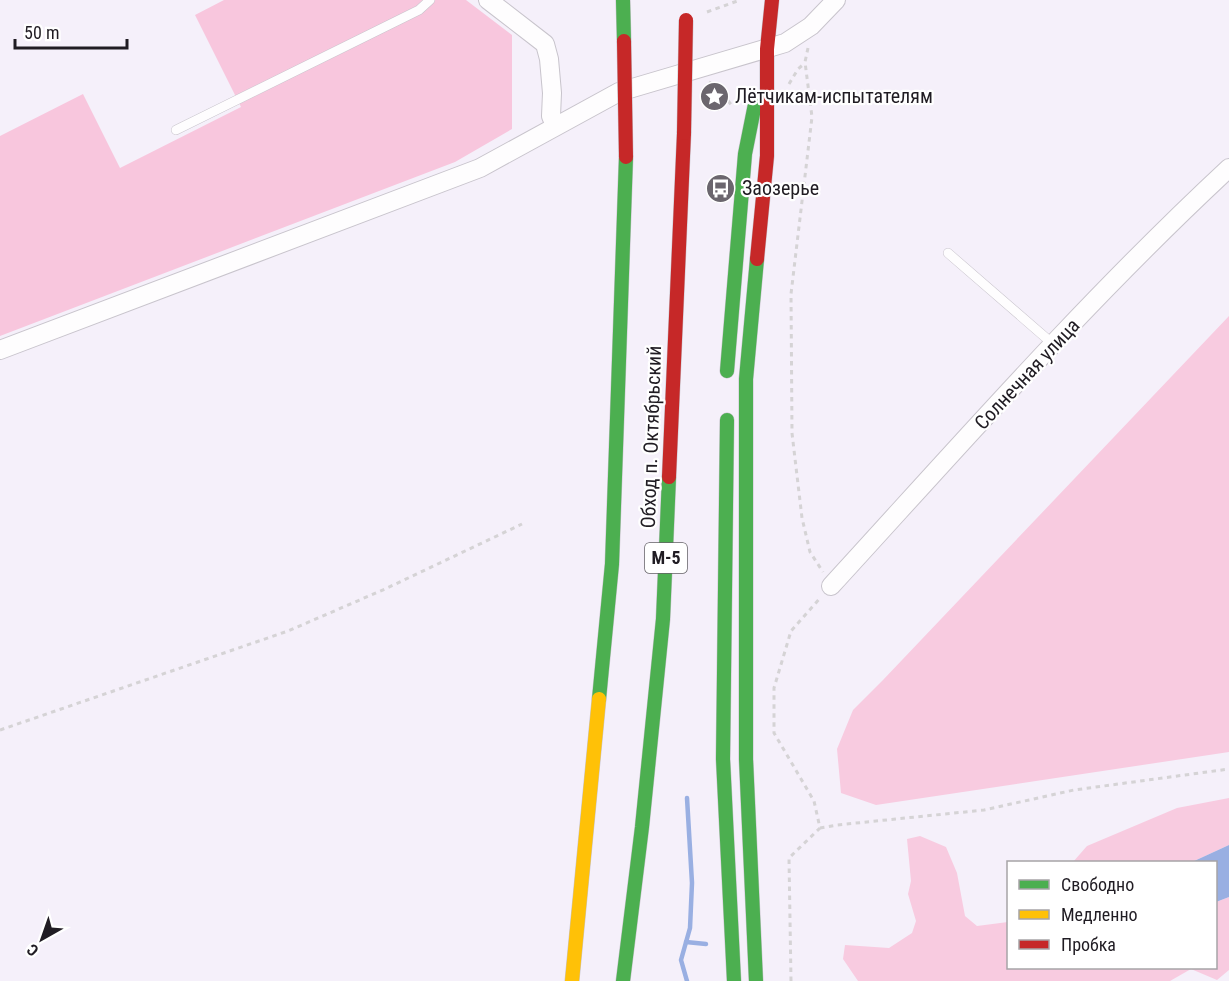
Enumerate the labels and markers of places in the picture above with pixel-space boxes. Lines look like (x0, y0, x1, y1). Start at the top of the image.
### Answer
place icon: Лётчикам-испытателям (698, 80, 730, 112)
place label: Лётчикам-испытателям (735, 84, 933, 108)
bus stop icon: Заозерье (705, 172, 737, 204)
place label: Заозерье (742, 176, 819, 200)

